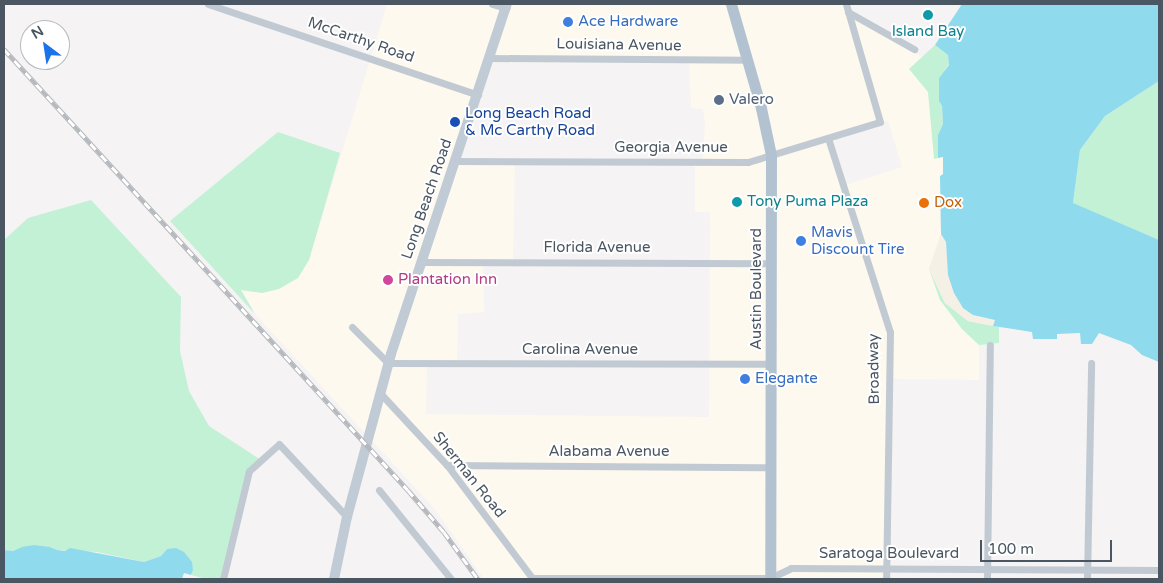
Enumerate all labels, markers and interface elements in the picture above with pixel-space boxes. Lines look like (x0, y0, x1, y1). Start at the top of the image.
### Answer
marker: Island Bay (922, 9, 934, 21)
street label: McCarthy Road (306, 13, 416, 67)
place label: Ace Hardware (578, 13, 678, 31)
marker: Ace Hardware (562, 16, 574, 28)
north arrow (20, 20, 70, 70)
text: N (28, 22, 47, 43)
place label: Island Bay (892, 23, 964, 41)
street label: Louisiana Avenue (556, 35, 682, 55)
place label: Valero (729, 91, 774, 109)
marker: Valero (713, 94, 725, 106)
place label: Long Beach Road & Mc Carthy Road (465, 104, 595, 139)
marker: Long Beach Road & Mc Carthy Road (449, 116, 461, 128)
street label: Long Beach Road (398, 136, 456, 262)
street label: Georgia Avenue (614, 139, 728, 157)
place label: Tony Puma Plaza (747, 193, 869, 211)
place label: Dox (934, 194, 962, 212)
marker: Tony Puma Plaza (731, 196, 743, 208)
marker: Dox (918, 197, 930, 209)
place label: Mavis Discount Tire (811, 223, 905, 258)
street label: Austin Boulevard (748, 228, 766, 350)
marker: Mavis Discount Tire (795, 235, 807, 247)
street label: Florida Avenue (544, 239, 650, 257)
place label: Plantation Inn (398, 271, 497, 289)
marker: Plantation Inn (382, 274, 394, 286)
street label: Broadway (864, 333, 884, 405)
street label: Carolina Avenue (522, 341, 638, 359)
place label: Elegante (755, 370, 818, 388)
marker: Elegante (739, 373, 751, 385)
street label: Sherman Road (429, 428, 509, 522)
street label: Alabama Avenue (549, 443, 669, 461)
scale bar (983, 530, 1116, 562)
text: 100 m (988, 540, 1034, 558)
street label: Saratoga Boulevard (819, 545, 959, 563)

